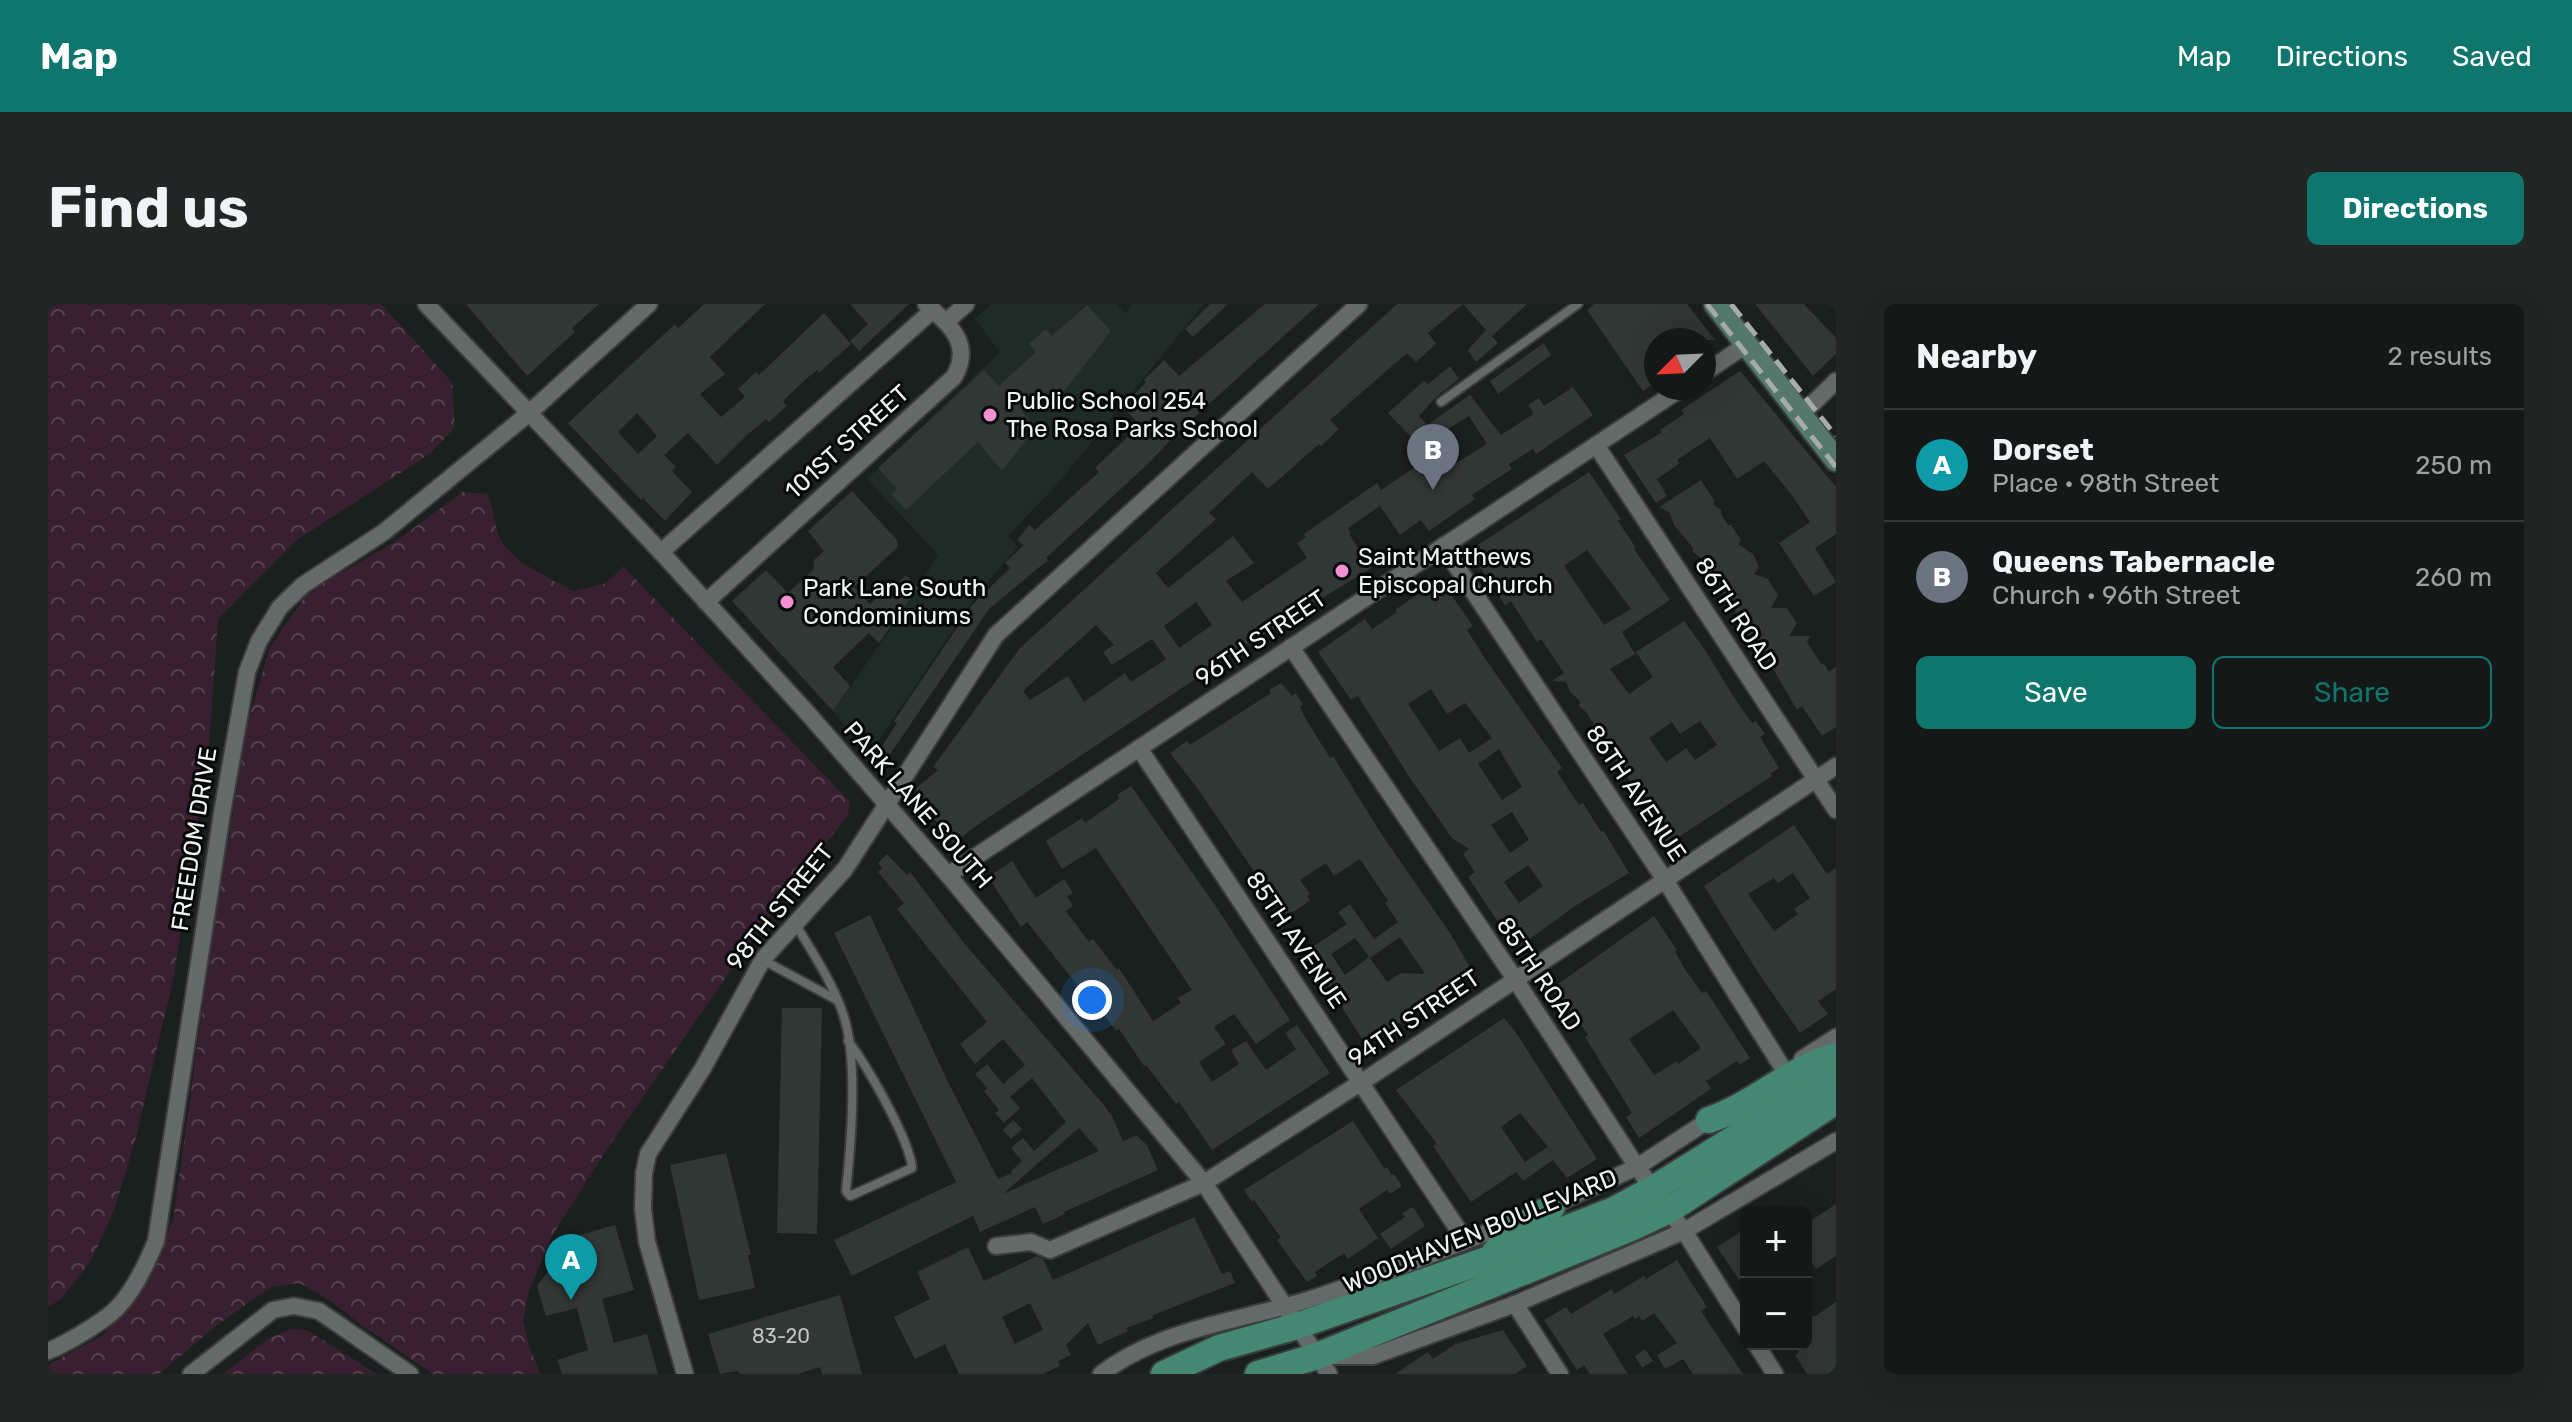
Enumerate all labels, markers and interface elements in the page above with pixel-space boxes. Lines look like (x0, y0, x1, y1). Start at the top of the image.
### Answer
text: Map (40, 33, 118, 79)
text: Map (2177, 40, 2231, 73)
text: Directions (2275, 40, 2408, 73)
text: Saved (2452, 40, 2532, 73)
button: Directions (2307, 172, 2524, 245)
text: Find us (48, 175, 249, 241)
north arrow (1644, 328, 1716, 400)
text: Nearby (1916, 336, 2037, 377)
text: 2 results (2388, 341, 2492, 372)
street label: 101ST STREET (779, 379, 915, 505)
place label: Public School 254 The Rosa Parks School (1006, 387, 1258, 443)
marker: Public School 254 The Rosa Parks School (981, 406, 999, 424)
pin: B (1407, 424, 1459, 490)
text: Dorset (1992, 432, 2094, 468)
text: A (1933, 450, 1951, 481)
text: 250 m (2415, 450, 2492, 481)
text: Place · 98th Street (1992, 468, 2219, 499)
place label: Saint Matthews Episcopal Church (1358, 543, 1553, 599)
text: Queens Tabernacle (1992, 544, 2275, 580)
street label: 86TH ROAD (1689, 552, 1783, 676)
marker: Saint Matthews Episcopal Church (1333, 562, 1351, 580)
text: B (1933, 562, 1951, 593)
text: 260 m (2415, 562, 2492, 593)
place label: Park Lane South Condominiums (803, 574, 986, 630)
text: Church · 96th Street (1992, 580, 2240, 611)
street label: 96TH STREET (1190, 584, 1332, 692)
marker: Park Lane South Condominiums (778, 593, 796, 611)
button: Save (1916, 656, 2196, 729)
button: Share (2212, 656, 2492, 729)
street label: PARK LANE SOUTH (838, 716, 998, 894)
street label: 86TH AVENUE (1580, 720, 1692, 866)
street label: FREEDOM DRIVE (166, 745, 222, 933)
street label: 98TH STREET (721, 838, 839, 976)
street label: 85TH AVENUE (1240, 866, 1352, 1014)
street label: 85TH ROAD (1491, 912, 1587, 1036)
street label: 94TH STREET (1343, 964, 1485, 1072)
your location (1072, 980, 1112, 1020)
street label: WOODHAVEN BOULEVARD (1339, 1163, 1621, 1299)
map controls (1740, 1206, 1812, 1350)
button: + (1740, 1206, 1812, 1278)
pin: A (545, 1234, 597, 1300)
button: − (1740, 1278, 1812, 1350)
house number: 83-20 (752, 1324, 810, 1348)

